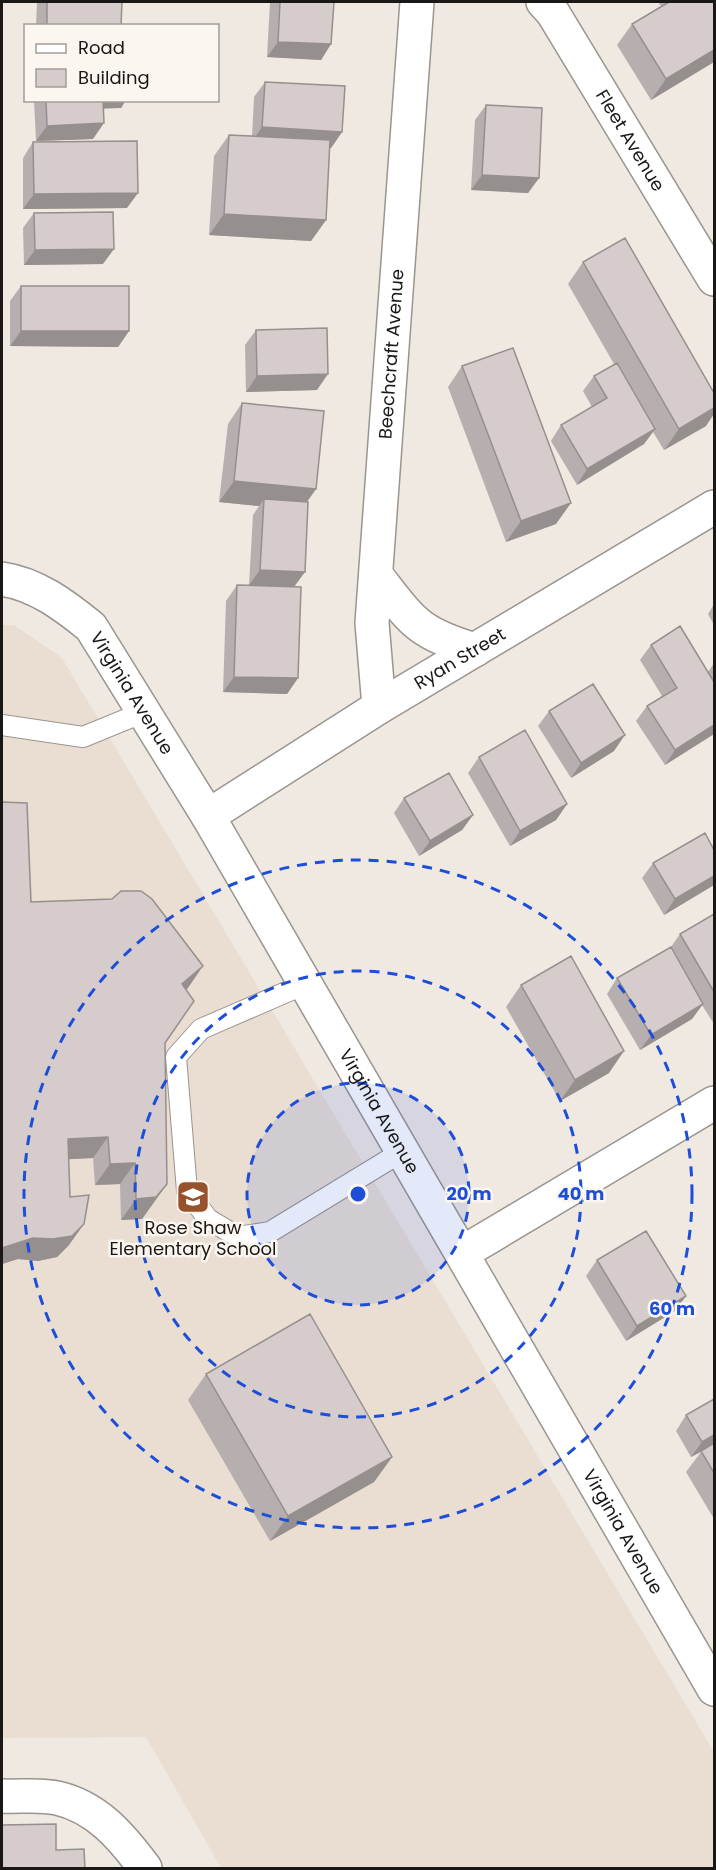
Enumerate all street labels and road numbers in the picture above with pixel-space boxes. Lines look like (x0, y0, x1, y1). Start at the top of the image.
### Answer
street label: Fleet Avenue (590, 85, 671, 196)
street label: Beechcraft Avenue (372, 268, 410, 440)
street label: Ryan Street (409, 621, 510, 695)
street label: Virginia Avenue (85, 626, 180, 759)
street label: Virginia Avenue (334, 1044, 426, 1178)
street label: Virginia Avenue (577, 1464, 669, 1599)

